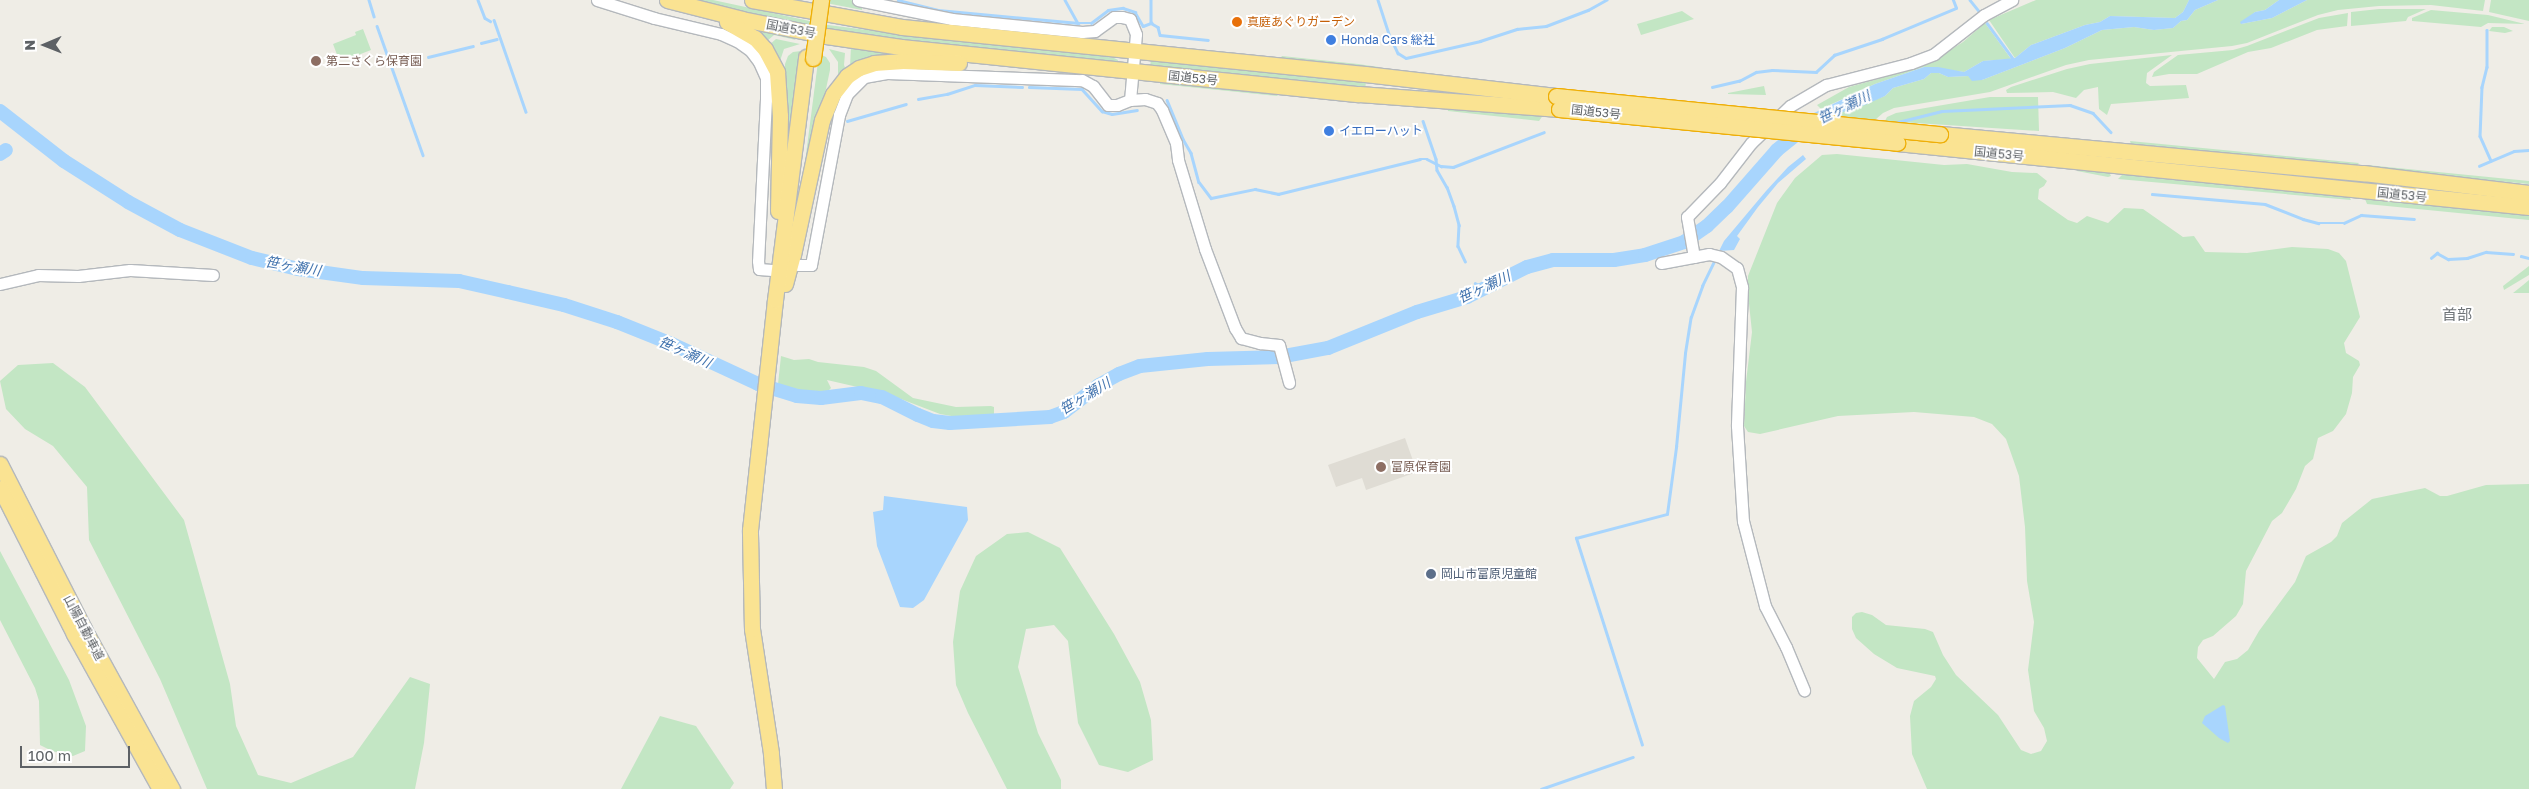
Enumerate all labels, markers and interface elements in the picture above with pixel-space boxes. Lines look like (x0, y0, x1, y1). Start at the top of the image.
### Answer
place label: 真庭あぐりガーデン (1247, 15, 1355, 29)
marker: 真庭あぐりガーデン (1231, 16, 1243, 28)
street label: 国道53号 (765, 17, 817, 41)
north arrow (20, 20, 70, 70)
place label: Honda Cars 総社 (1341, 33, 1435, 47)
marker: Honda Cars 総社 (1325, 34, 1337, 46)
text: N (21, 40, 38, 51)
place label: 第二さくら保育園 (326, 54, 422, 68)
marker: 第二さくら保育園 (310, 55, 322, 67)
street label: 国道53号 (1167, 68, 1219, 88)
water label: 笹ヶ瀬川 (1815, 87, 1873, 127)
street label: 国道53号 (1570, 102, 1622, 122)
place label: イエローハット (1339, 124, 1423, 138)
marker: イエローハット (1323, 125, 1335, 137)
street label: 国道53号 (1973, 144, 2025, 164)
street label: 国道53号 (2376, 185, 2428, 205)
water label: 笹ヶ瀬川 (264, 253, 322, 279)
water label: 笹ヶ瀬川 (1455, 268, 1513, 306)
district label: 首部 (2442, 306, 2472, 324)
water label: 笹ヶ瀬川 (656, 333, 714, 371)
water label: 笹ヶ瀬川 (1057, 374, 1113, 418)
place label: 富原保育園 (1391, 460, 1451, 474)
marker: 富原保育園 (1375, 461, 1387, 473)
place label: 岡山市富原児童館 (1441, 567, 1537, 581)
marker: 岡山市富原児童館 (1425, 568, 1437, 580)
street label: 山陽自動車道 (61, 593, 107, 663)
scale bar (22, 736, 132, 768)
text: 100 m (28, 746, 71, 764)

